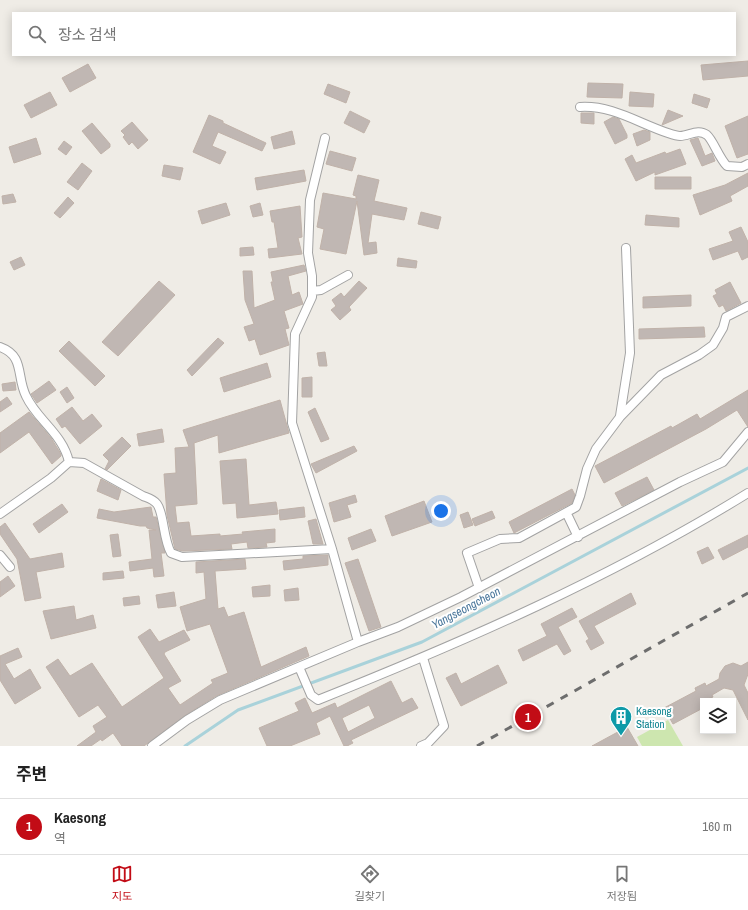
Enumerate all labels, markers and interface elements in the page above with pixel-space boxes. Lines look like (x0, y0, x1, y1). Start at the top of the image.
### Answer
search box (12, 12, 736, 56)
icon: search (26, 23, 48, 45)
text: 장소 검색 (58, 24, 117, 45)
your location (431, 501, 451, 521)
water label: Yangseongcheon (429, 583, 503, 633)
map controls (700, 698, 736, 734)
button: layers (700, 698, 736, 734)
pin: 1 (515, 702, 541, 732)
building icon: Kaesong Station (608, 704, 634, 737)
place label: Kaesong Station (636, 704, 672, 731)
text: 주변 (16, 762, 47, 785)
text: Kaesong (54, 807, 106, 828)
text: 1 (26, 818, 32, 835)
text: 160 m (702, 818, 732, 835)
text: 역 (54, 830, 66, 847)
tab: 지도 (111, 863, 133, 903)
tab: 길찾기 (355, 863, 385, 903)
tab: 저장됨 (607, 863, 637, 903)

